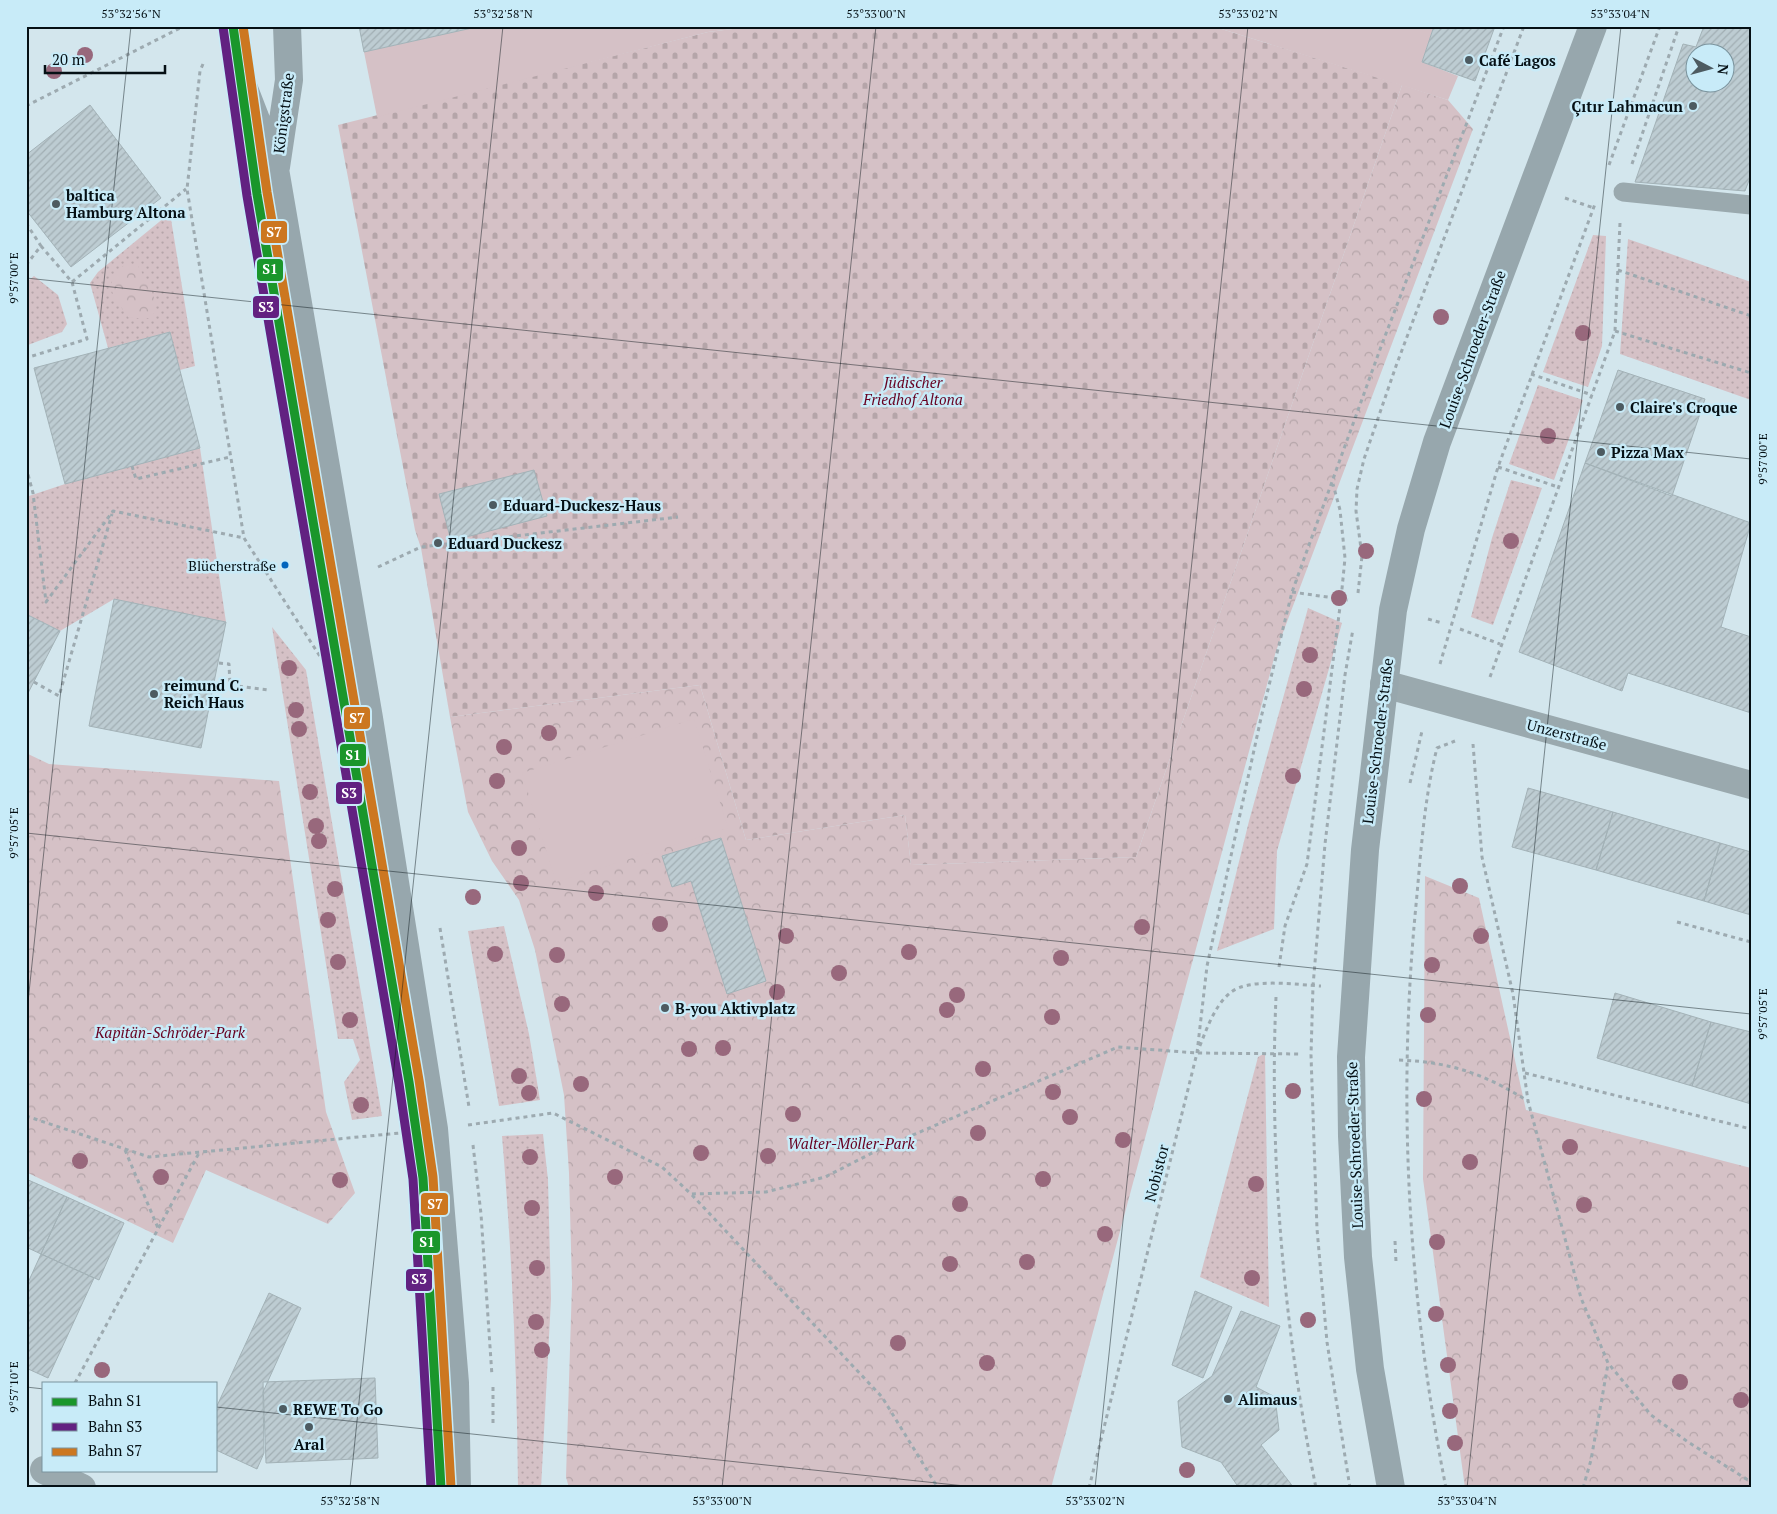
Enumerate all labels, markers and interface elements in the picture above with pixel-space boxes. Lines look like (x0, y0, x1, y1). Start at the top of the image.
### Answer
text: 53°32'56"N (101, 6, 161, 21)
text: 53°32'58"N (473, 6, 533, 21)
text: 53°33'00"N (846, 6, 906, 21)
text: 53°33'02"N (1218, 6, 1278, 21)
text: 53°33'04"N (1590, 6, 1650, 21)
scale bar (45, 42, 165, 74)
north arrow (1684, 42, 1734, 92)
text: 20 m (52, 49, 85, 69)
place label: Café Lagos (1479, 50, 1556, 70)
marker: Café Lagos (1463, 54, 1475, 66)
text: N (1713, 63, 1733, 76)
street label: Königstraße (268, 72, 298, 154)
place label: Çıtır Lahmacun (1572, 96, 1683, 117)
marker: Çıtır Lahmacun (1687, 100, 1699, 112)
place label: baltica Hamburg Altona (65, 185, 186, 222)
marker: baltica Hamburg Altona (50, 198, 62, 210)
line badge: S7 (260, 220, 288, 244)
text: S7 (266, 222, 282, 241)
text: 9°57'00"E (6, 252, 21, 304)
line badge: S1 (256, 258, 284, 282)
text: S1 (262, 259, 278, 278)
street label: Louise-Schroeder-Straße (1434, 267, 1510, 431)
line badge: S3 (252, 295, 280, 319)
text: S3 (258, 297, 274, 316)
park label: Jüdischer Friedhof Altona (862, 372, 963, 409)
place label: Claire's Croque (1630, 397, 1738, 417)
marker: Claire's Croque (1614, 401, 1626, 413)
text: 9°57'00"E (1755, 433, 1770, 485)
place label: Pizza Max (1611, 442, 1685, 462)
marker: Pizza Max (1595, 446, 1607, 458)
place label: Eduard-Duckesz-Haus (503, 495, 661, 515)
marker: Eduard-Duckesz-Haus (487, 499, 499, 511)
place label: Eduard Duckesz (448, 533, 562, 553)
marker: Eduard Duckesz (432, 537, 444, 549)
place label: Blücherstraße (188, 556, 276, 575)
marker: Blücherstraße (280, 560, 290, 570)
street label: Louise-Schroeder-Straße (1357, 657, 1397, 825)
place label: reimund C. Reich Haus (164, 675, 244, 712)
marker: reimund C. Reich Haus (148, 688, 160, 700)
line badge: S7 (343, 706, 371, 730)
text: S7 (349, 708, 365, 727)
street label: Unzerstraße (1525, 714, 1609, 754)
line badge: S1 (339, 743, 367, 767)
text: S1 (345, 745, 361, 764)
line badge: S3 (335, 781, 363, 805)
text: S3 (341, 783, 357, 802)
text: 9°57'05"E (6, 807, 21, 859)
text: 9°57'05"E (1755, 988, 1770, 1040)
place label: B-you Aktivplatz (675, 998, 796, 1018)
marker: B-you Aktivplatz (659, 1002, 671, 1014)
park label: Kapitän-Schröder-Park (94, 1022, 246, 1042)
street label: Louise-Schroeder-Straße (1341, 1061, 1367, 1229)
park label: Walter-Möller-Park (788, 1133, 915, 1153)
street label: Nobistor (1139, 1142, 1173, 1204)
line badge: S7 (420, 1192, 449, 1216)
text: S7 (427, 1194, 443, 1213)
line badge: S1 (412, 1230, 441, 1254)
text: S1 (419, 1232, 435, 1251)
line badge: S3 (405, 1268, 433, 1292)
text: S3 (411, 1269, 427, 1288)
text: 9°57'10"E (6, 1361, 21, 1413)
legend (42, 1382, 218, 1472)
place label: Alimaus (1238, 1389, 1297, 1409)
text: Bahn S1 (88, 1390, 142, 1410)
marker: Alimaus (1222, 1393, 1234, 1405)
place label: REWE To Go (293, 1399, 383, 1419)
marker: REWE To Go (277, 1403, 289, 1415)
text: Bahn S3 (88, 1416, 142, 1436)
marker: Aral (303, 1421, 315, 1433)
place label: Aral (294, 1434, 324, 1454)
text: Bahn S7 (88, 1440, 142, 1460)
text: 53°32'58"N (320, 1493, 380, 1508)
text: 53°33'00"N (692, 1493, 752, 1508)
text: 53°33'02"N (1065, 1493, 1125, 1508)
text: 53°33'04"N (1437, 1493, 1497, 1508)

